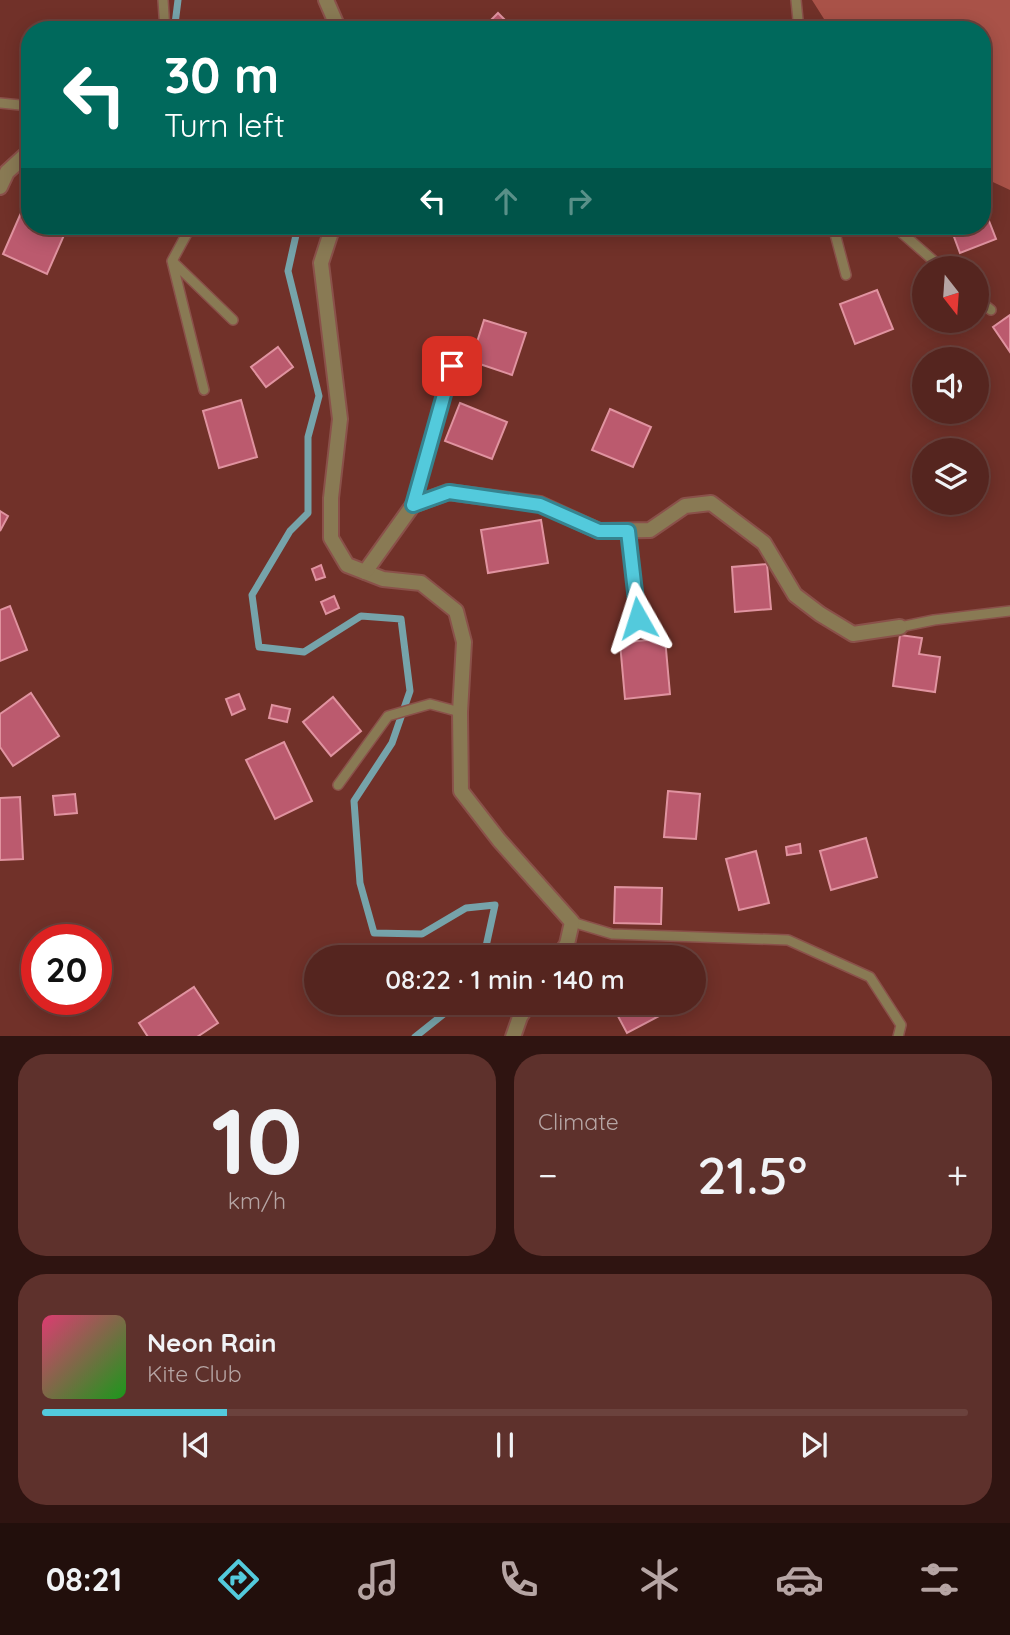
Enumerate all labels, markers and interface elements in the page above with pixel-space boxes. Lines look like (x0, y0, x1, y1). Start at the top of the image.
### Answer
text: 30 m (164, 44, 279, 105)
icon: left (49, 49, 140, 140)
text: Turn left (164, 105, 285, 145)
icon: left (414, 182, 452, 220)
icon: ahead (487, 182, 525, 220)
icon: right (560, 182, 598, 220)
north arrow (912, 256, 989, 332)
map controls (912, 256, 989, 515)
pin (422, 336, 482, 396)
icon: arrive (433, 347, 471, 385)
button: sound (912, 347, 989, 424)
button: layers (912, 438, 989, 515)
position arrow (601, 581, 675, 655)
speed limit sign: 20 (21, 924, 112, 1015)
text: 08:22 · 1 min · 140 m (385, 963, 625, 996)
text: 10 (211, 1083, 303, 1197)
text: Climate (538, 1107, 619, 1136)
text: 21.5° (697, 1142, 807, 1207)
text: − (538, 1151, 558, 1199)
text: + (947, 1151, 968, 1199)
text: km/h (228, 1186, 286, 1215)
text: Neon Rain (147, 1326, 276, 1359)
text: Kite Club (147, 1359, 242, 1388)
icon: previous (177, 1426, 215, 1464)
icon: pause (486, 1426, 524, 1464)
icon: next (795, 1426, 833, 1464)
icon: directions (214, 1555, 263, 1604)
icon: music (354, 1555, 403, 1604)
icon: phone (494, 1555, 543, 1604)
icon: climate (635, 1555, 684, 1604)
icon: car (775, 1555, 824, 1604)
icon: filters (915, 1555, 964, 1604)
text: 08:21 (46, 1559, 122, 1599)

